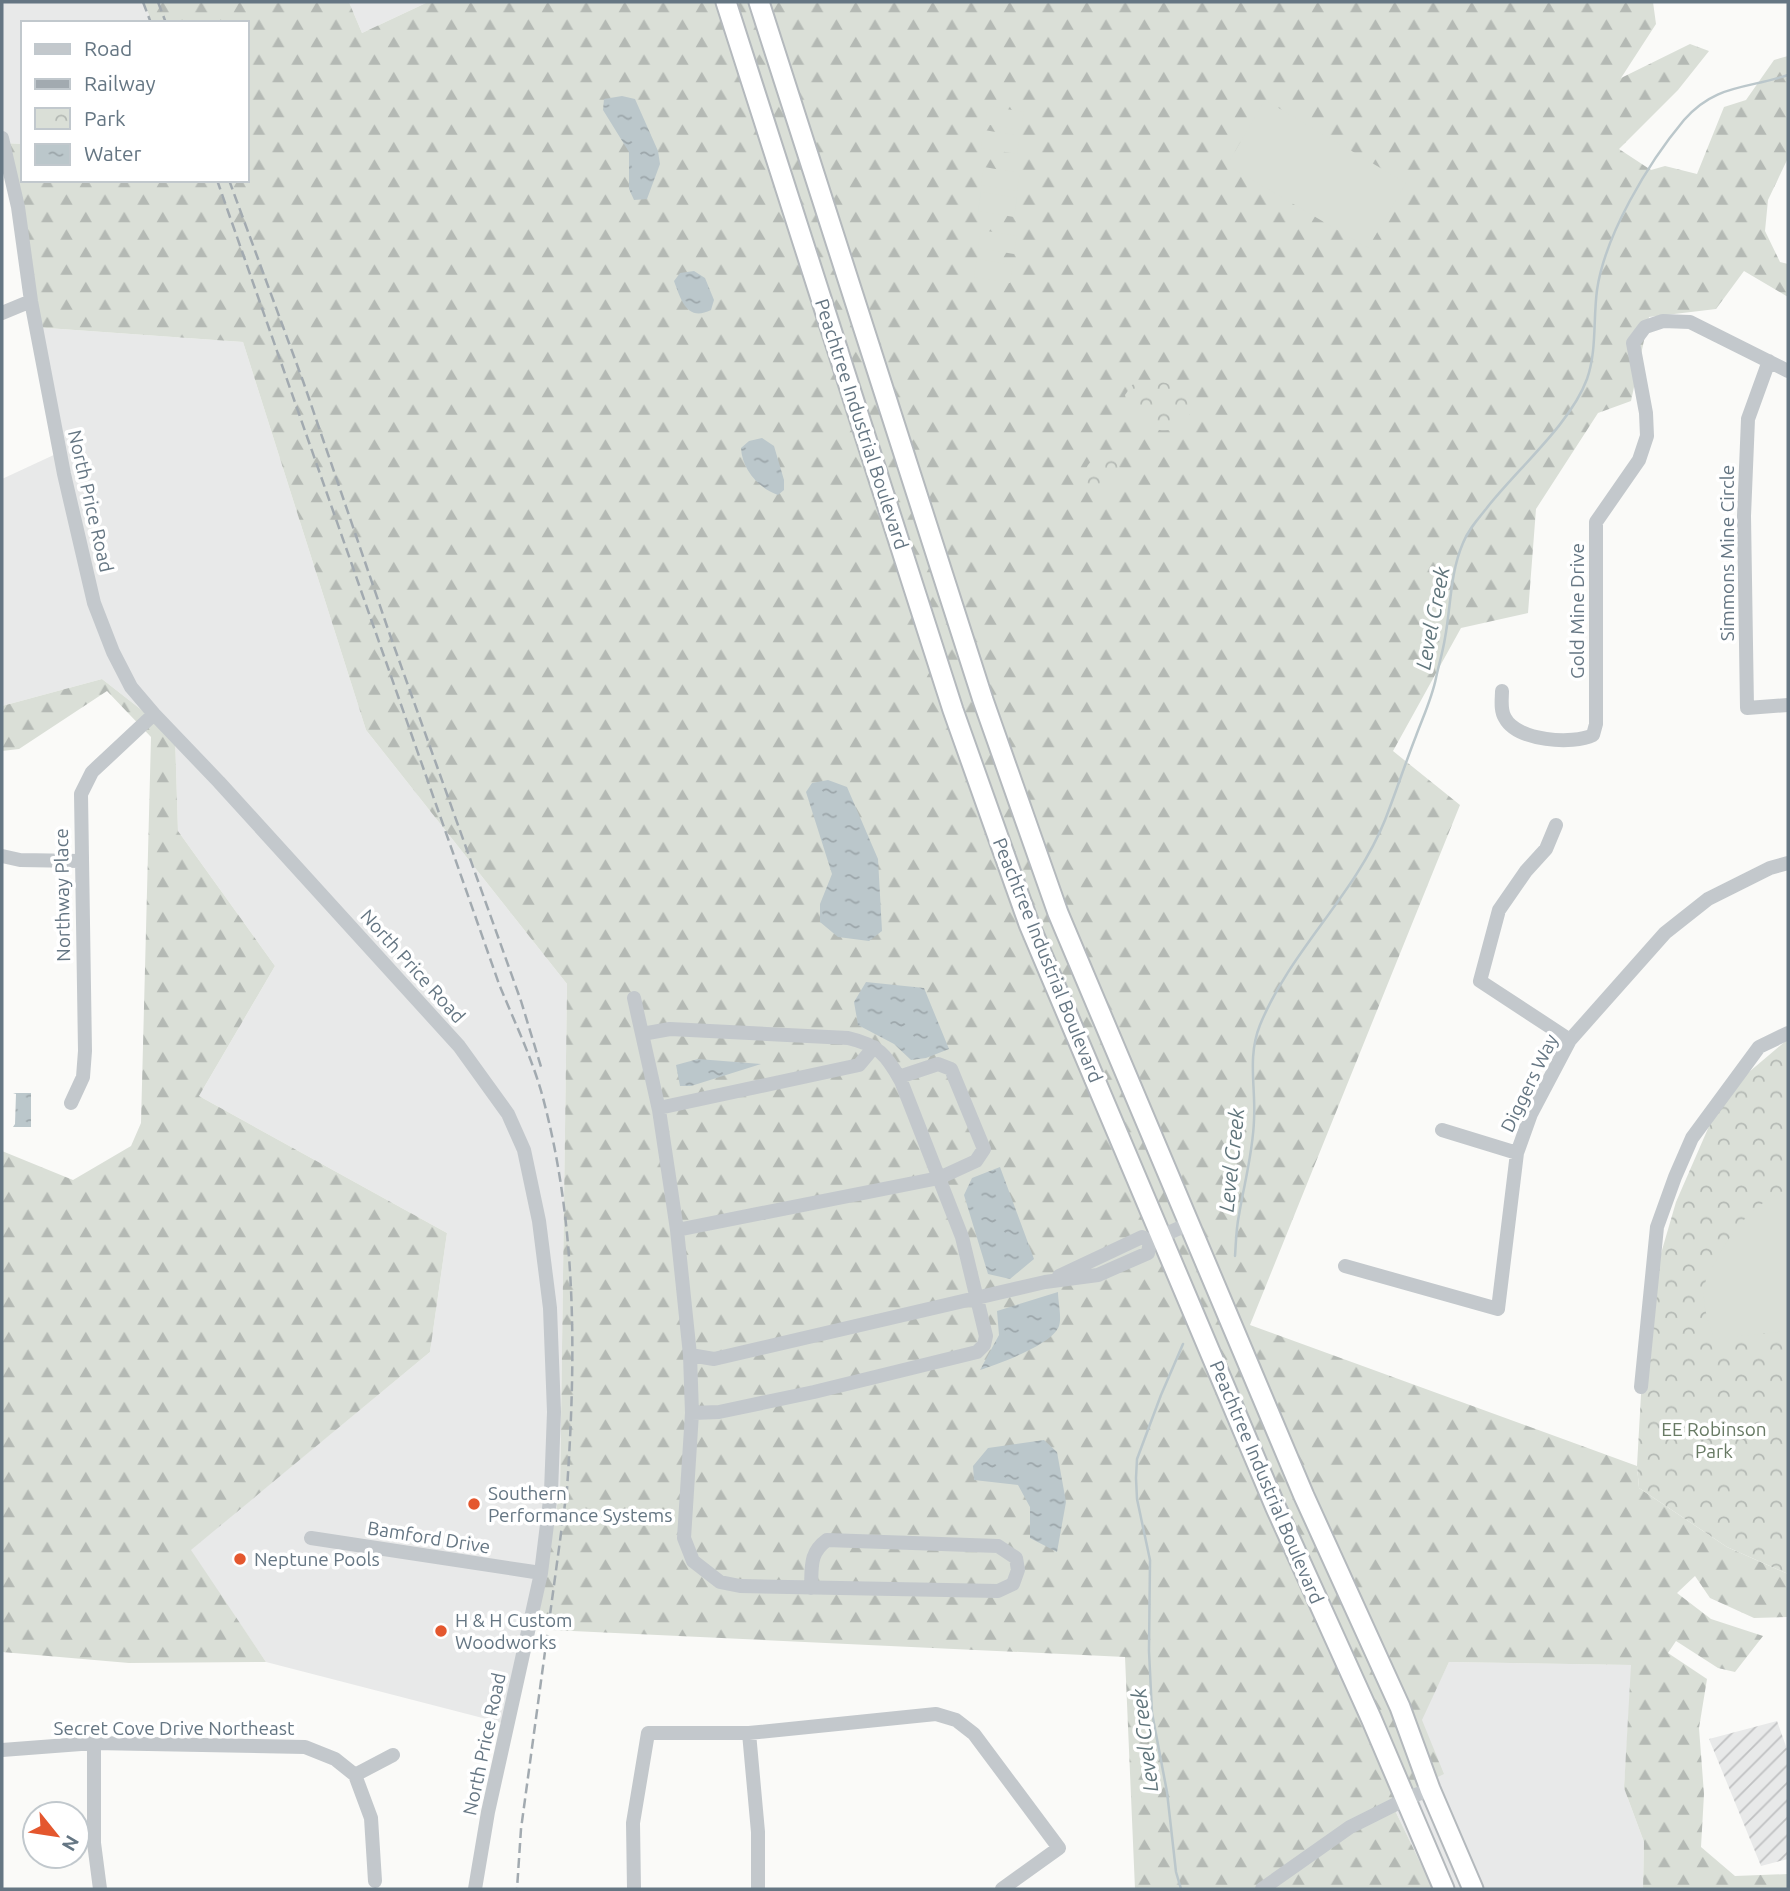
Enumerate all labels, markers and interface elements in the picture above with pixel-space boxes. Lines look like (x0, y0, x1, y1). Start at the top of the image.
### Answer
legend (21, 21, 248, 182)
text: Road (84, 36, 132, 60)
text: Railway (84, 71, 156, 95)
text: Park (84, 106, 126, 130)
text: Water (84, 141, 142, 165)
street label: Peachtree Industrial Boulevard (811, 296, 913, 552)
street label: North Price Road (64, 428, 118, 574)
street label: Simmons Mine Circle (1716, 465, 1738, 641)
street label: Gold Mine Drive (1566, 543, 1588, 679)
water label: Level Creek (1410, 564, 1454, 672)
street label: Northway Place (50, 828, 74, 962)
street label: Peachtree Industrial Boulevard (989, 834, 1107, 1086)
street label: North Price Road (356, 905, 470, 1027)
street label: Diggers Way (1496, 1030, 1562, 1136)
water label: Level Creek (1214, 1107, 1248, 1213)
street label: Peachtree Industrial Boulevard (1206, 1357, 1328, 1607)
park label: EE Robinson Park (1661, 1418, 1767, 1462)
place label: Southern Performance Systems (488, 1482, 673, 1526)
marker: Southern Performance Systems (466, 1496, 482, 1512)
street label: Bamford Drive (366, 1516, 492, 1558)
place label: Neptune Pools (254, 1548, 380, 1570)
marker: Neptune Pools (232, 1551, 248, 1567)
place label: H & H Custom Woodworks (455, 1609, 572, 1653)
marker: H & H Custom Woodworks (433, 1623, 449, 1639)
street label: North Price Road (458, 1671, 510, 1817)
water label: Level Creek (1126, 1686, 1162, 1793)
street label: Secret Cove Drive Northeast (54, 1717, 295, 1739)
north arrow (21, 1800, 91, 1870)
text: N (58, 1832, 84, 1855)

